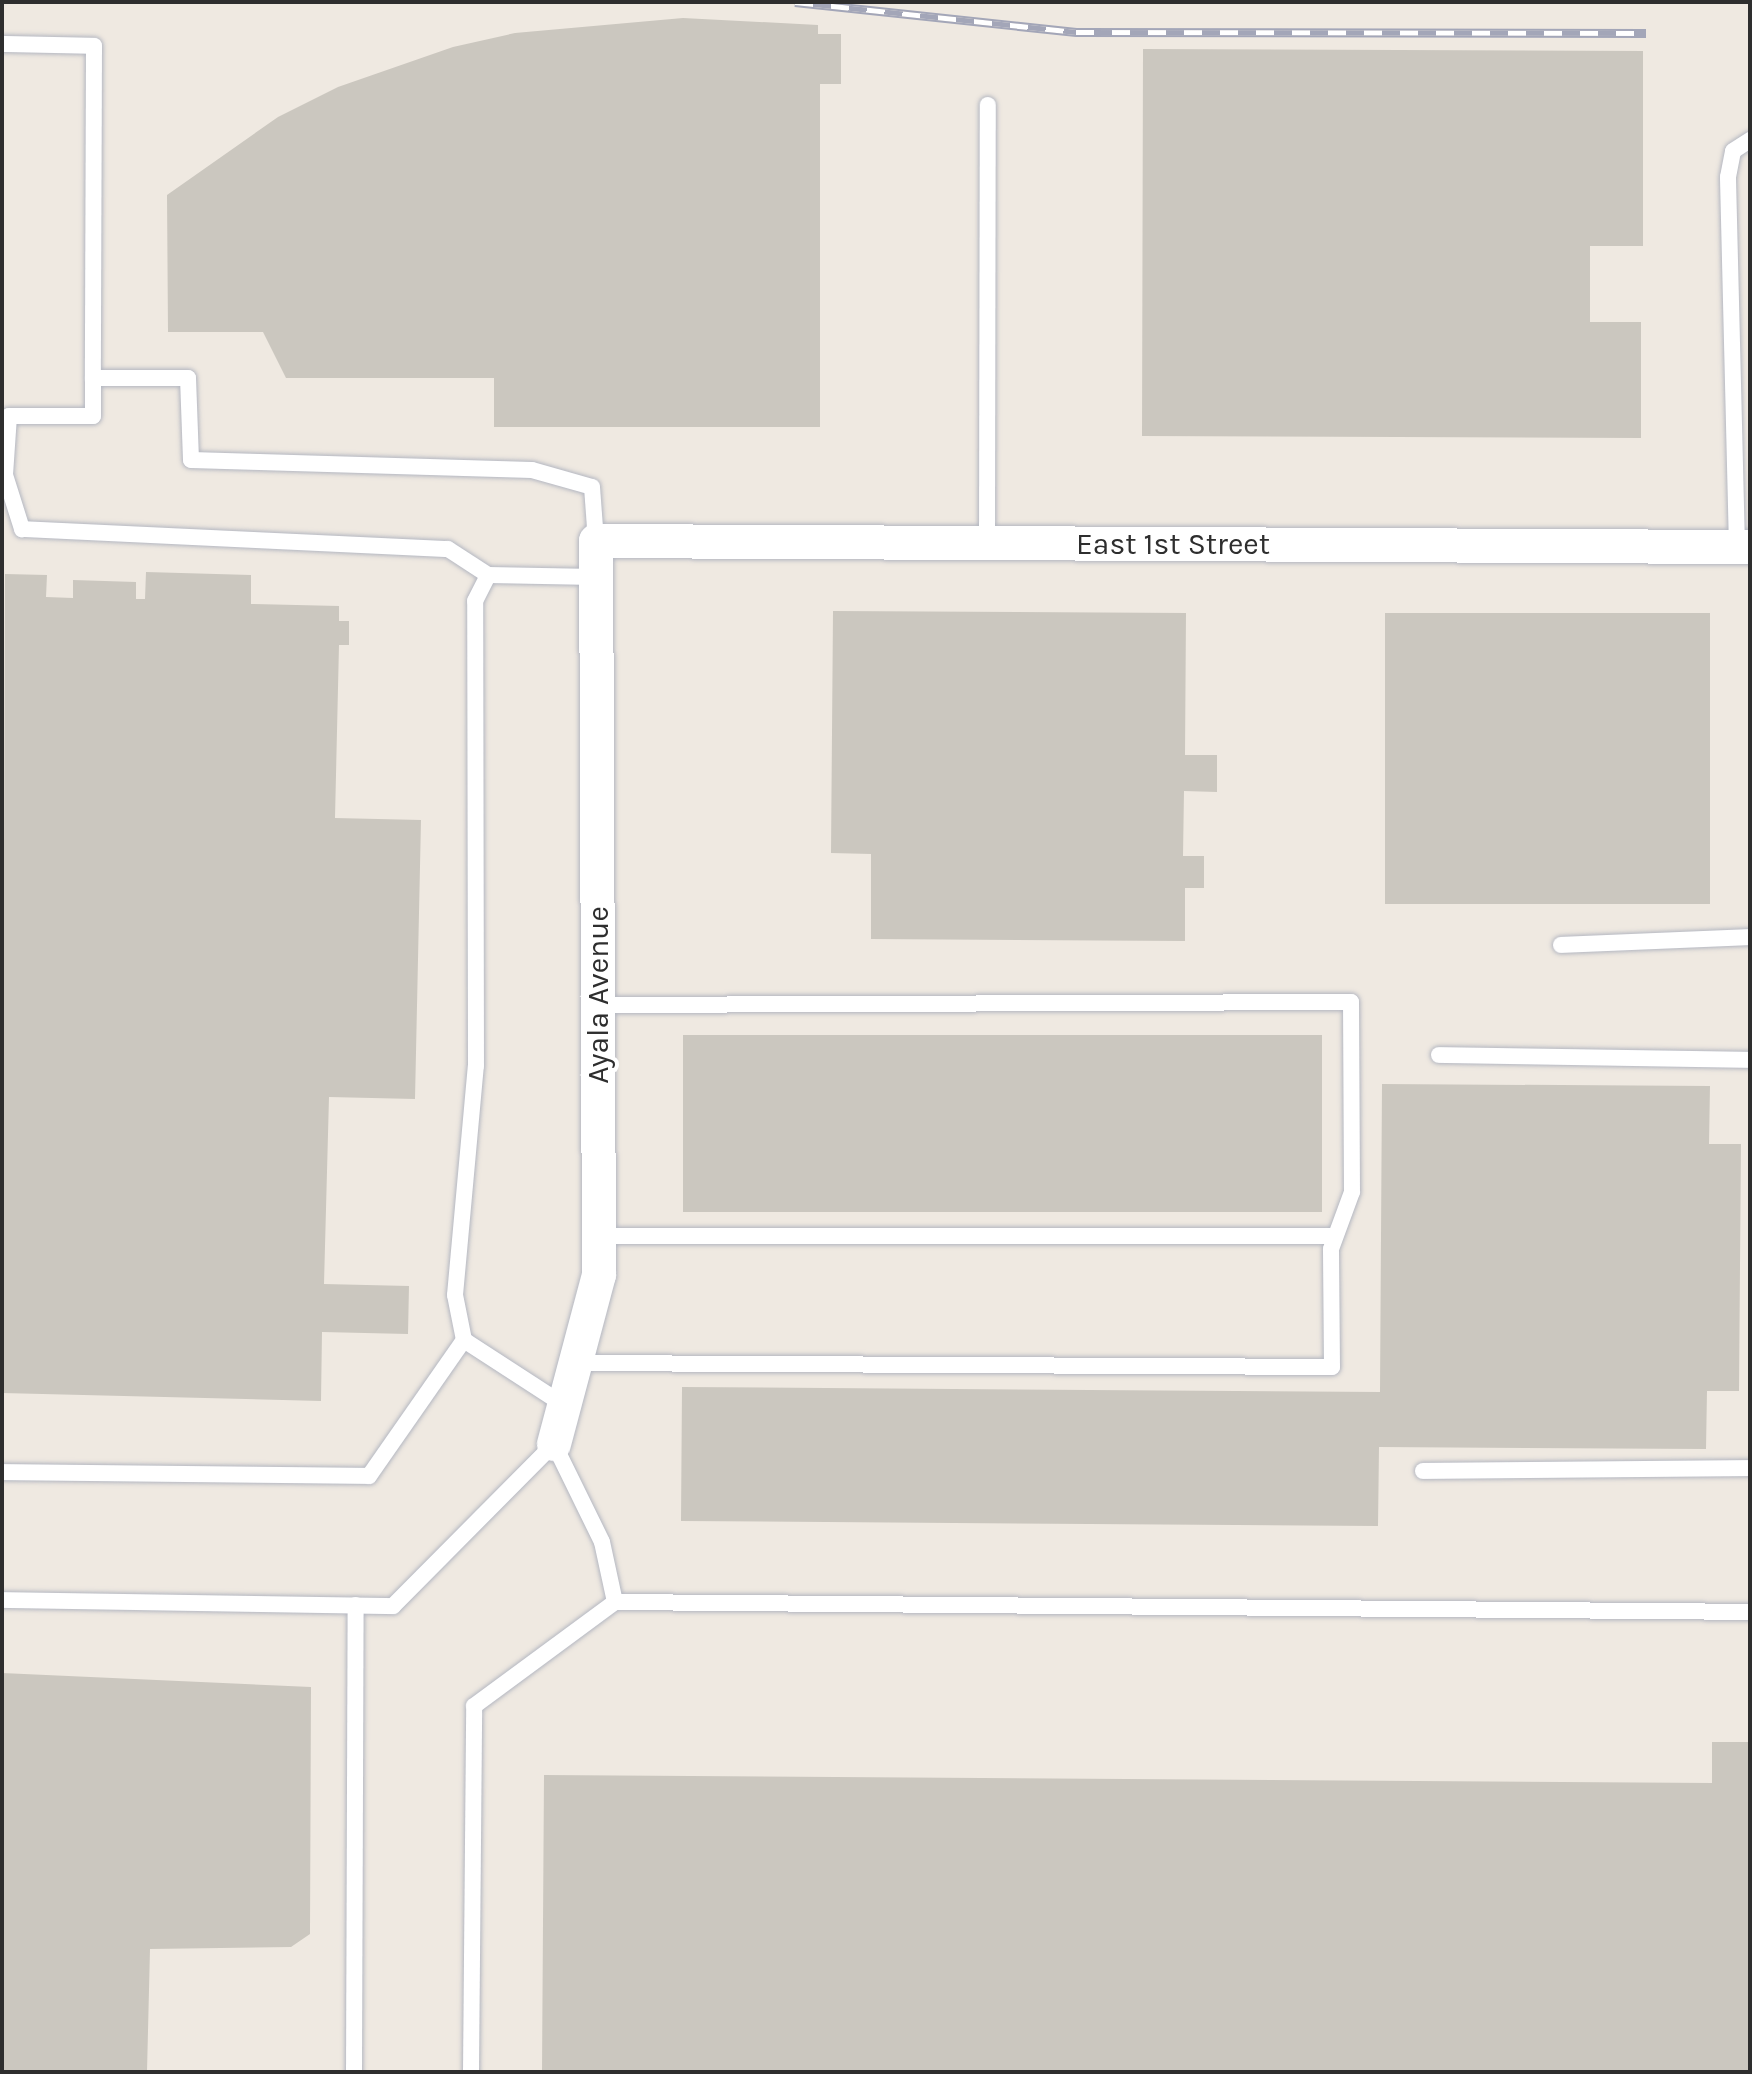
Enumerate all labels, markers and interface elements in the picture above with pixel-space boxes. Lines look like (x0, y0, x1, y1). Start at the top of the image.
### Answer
street label: East 1st Street (1076, 526, 1270, 562)
street label: Ayala Avenue (580, 906, 616, 1084)

